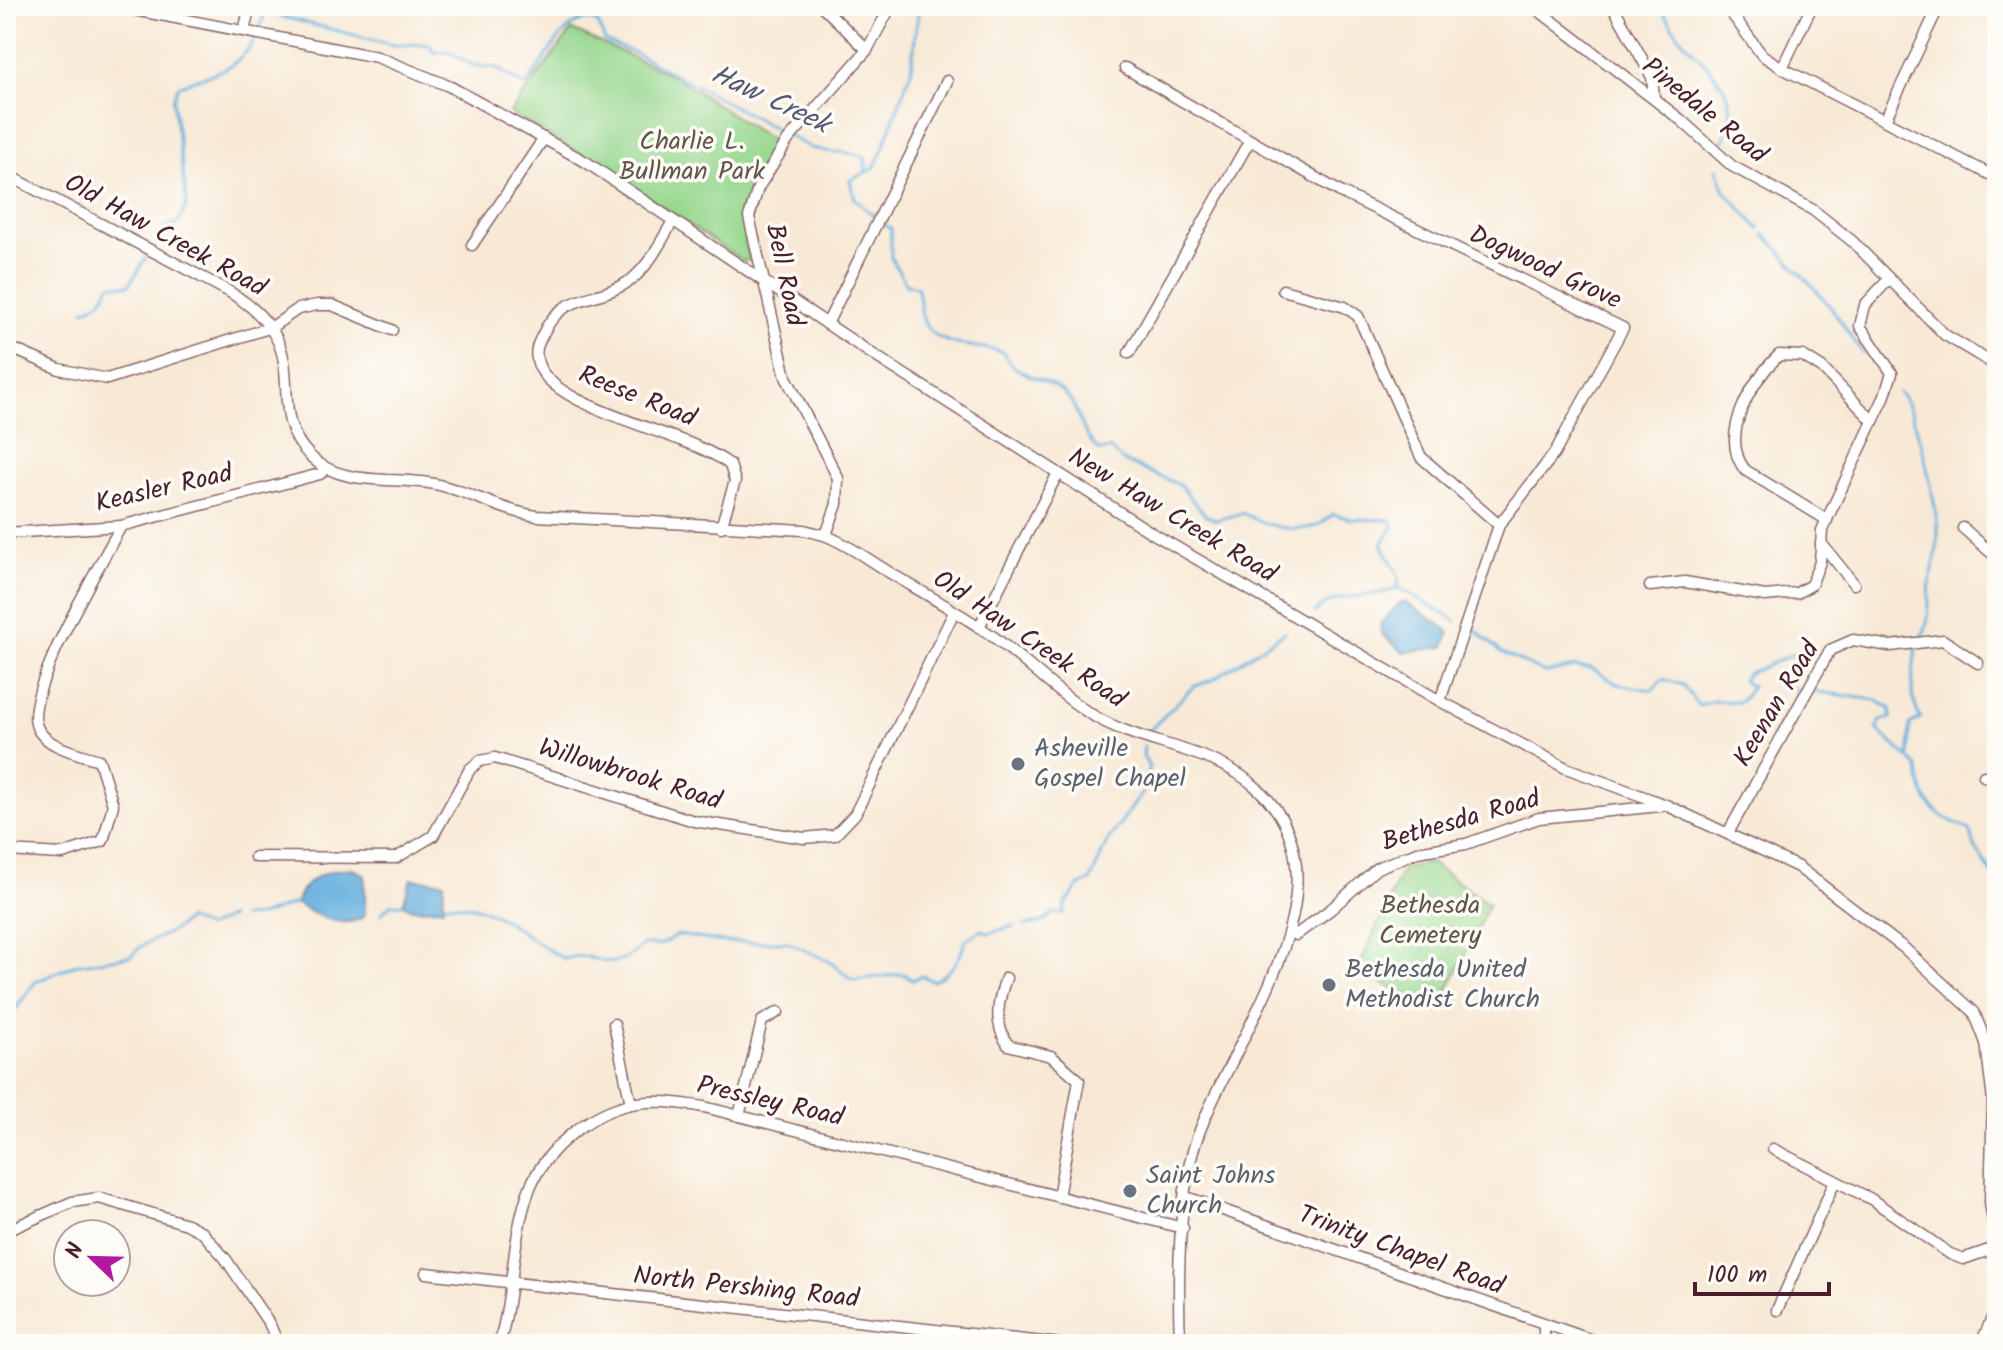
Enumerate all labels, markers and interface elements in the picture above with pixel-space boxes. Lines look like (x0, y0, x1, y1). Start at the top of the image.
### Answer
street label: Pinedale Road (1632, 47, 1777, 176)
water label: Haw Creek (703, 53, 840, 149)
park label: Charlie L. Bullman Park (619, 121, 766, 193)
street label: Old Haw Creek Road (56, 163, 275, 310)
street label: Dogwood Grove (1462, 214, 1629, 322)
street label: Bell Road (753, 220, 816, 331)
street label: Reese Road (572, 354, 703, 440)
street label: New Haw Creek Road (1060, 437, 1285, 596)
street label: Keasler Road (91, 453, 238, 525)
street label: Old Haw Creek Road (924, 560, 1135, 721)
street label: Keenan Road (1723, 632, 1832, 775)
street label: Willowbrook Road (533, 727, 728, 823)
place label: Asheville Gospel Chapel (1034, 728, 1186, 800)
marker: Asheville Gospel Chapel (1009, 755, 1027, 773)
street label: Bethesda Road (1377, 778, 1546, 864)
park label: Bethesda Cemetery (1379, 885, 1482, 957)
place label: Bethesda United Methodist Church (1345, 949, 1540, 1021)
marker: Bethesda United Methodist Church (1320, 976, 1338, 994)
street label: Pressley Road (692, 1065, 849, 1139)
place label: Saint Johns Church (1146, 1155, 1275, 1227)
marker: Saint Johns Church (1121, 1182, 1139, 1200)
street label: Trinity Chapel Road (1292, 1194, 1511, 1308)
north arrow (52, 1218, 132, 1298)
text: N (57, 1238, 95, 1264)
scale bar (1695, 1246, 1829, 1296)
street label: North Pershing Road (631, 1255, 862, 1321)
text: 100 m (1707, 1256, 1767, 1295)

